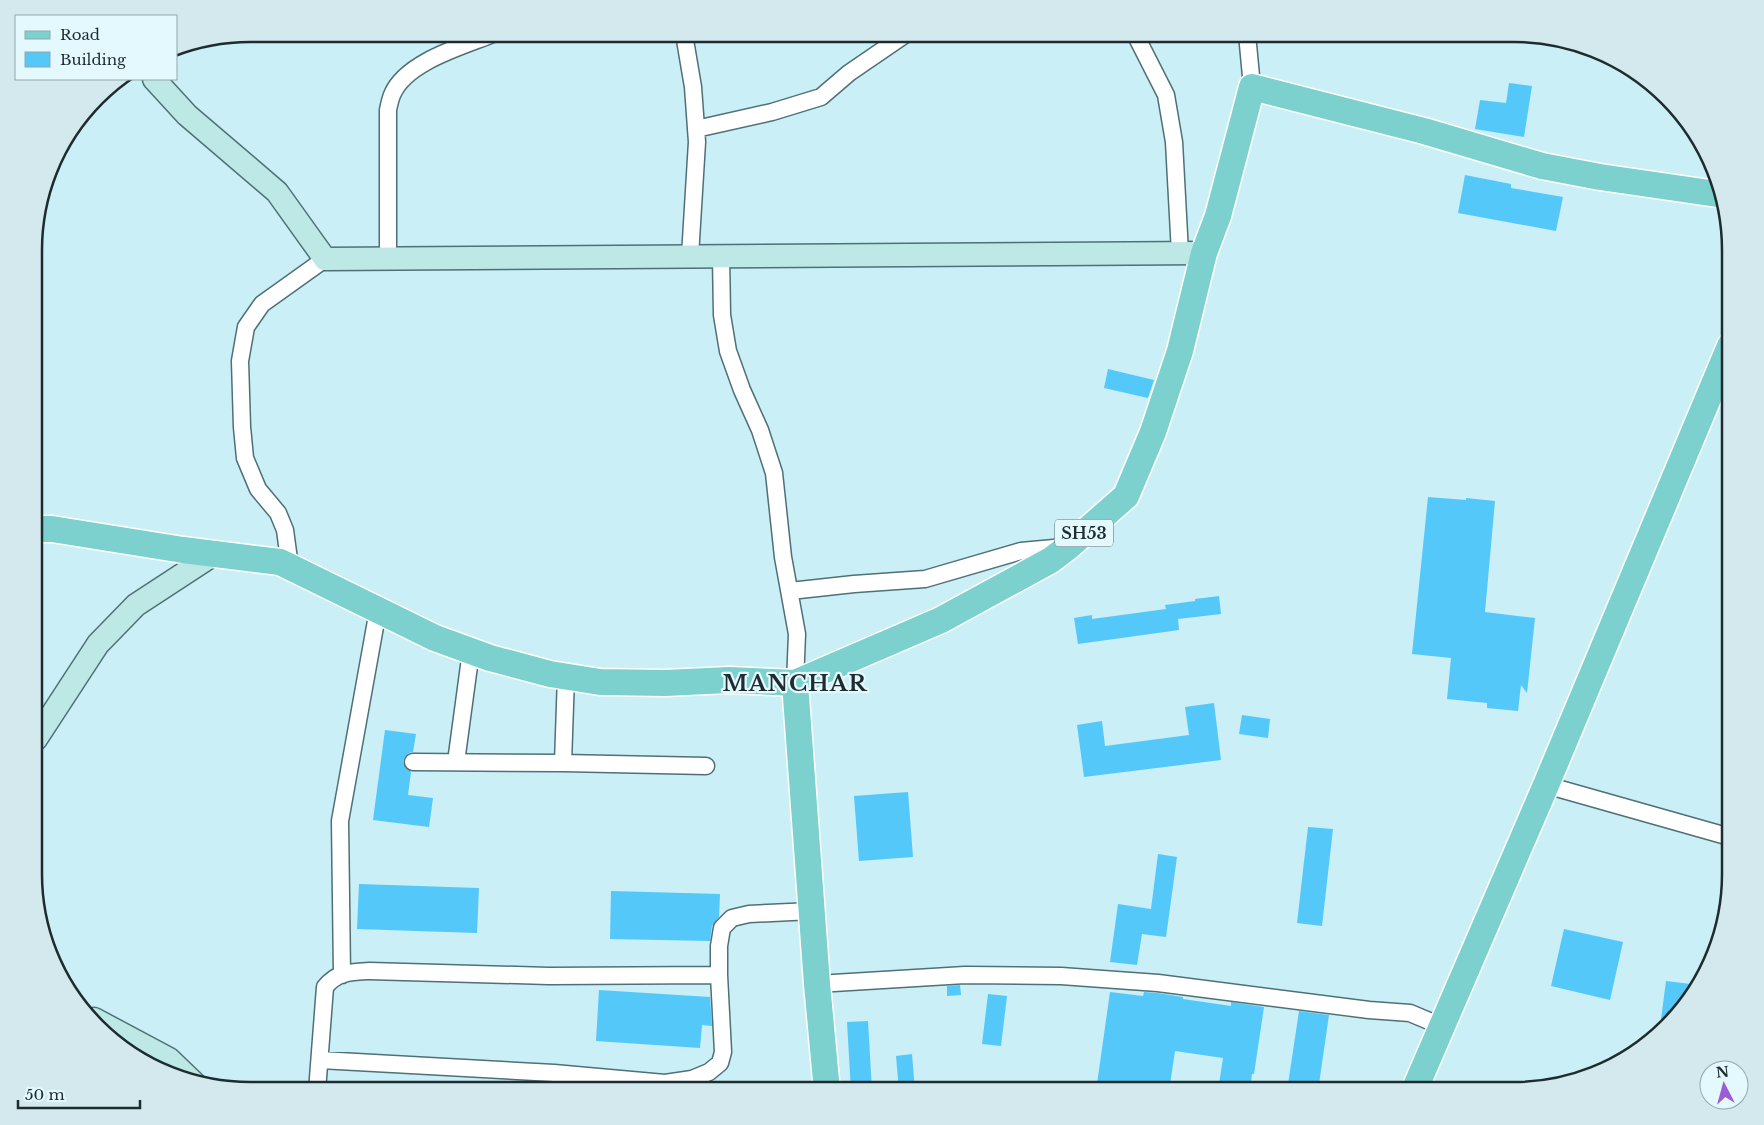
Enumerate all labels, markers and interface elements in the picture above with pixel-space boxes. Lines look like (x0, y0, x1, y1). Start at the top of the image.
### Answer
legend (15, 15, 178, 80)
text: Road (60, 25, 100, 44)
text: Building (60, 50, 127, 69)
road number: SH53 (1055, 520, 1113, 546)
district label: MANCHAR (722, 670, 868, 697)
north arrow (1699, 1060, 1749, 1110)
text: N (1715, 1062, 1730, 1082)
scale bar (18, 1078, 140, 1110)
text: 50 m (25, 1085, 65, 1104)

